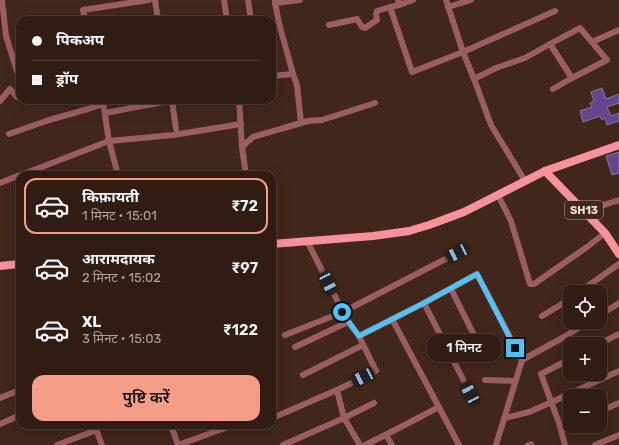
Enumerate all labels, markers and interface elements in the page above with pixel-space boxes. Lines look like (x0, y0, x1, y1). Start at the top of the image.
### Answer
text: पिकअप (56, 31, 104, 49)
text: ड्रॉप (56, 70, 78, 88)
icon: car (34, 188, 70, 224)
text: किफ़ायती (82, 188, 139, 206)
text: ₹72 (231, 197, 258, 215)
road number: SH13 (565, 201, 603, 219)
text: 1 मिनट · 15:01 (82, 208, 157, 223)
car (444, 242, 470, 264)
icon: car (34, 250, 70, 286)
text: आरामदायक (82, 250, 155, 268)
text: ₹97 (231, 259, 258, 277)
text: 2 मिनट · 15:02 (82, 270, 161, 285)
car (317, 270, 339, 296)
map controls (563, 285, 607, 433)
button: locate (563, 285, 607, 329)
route start (333, 303, 351, 321)
icon: car (34, 312, 70, 348)
text: XL (82, 313, 101, 331)
text: ₹122 (223, 321, 258, 339)
text: 3 मिनट · 15:03 (82, 331, 161, 346)
callout: 1 मिनट (427, 334, 501, 362)
button: + (563, 337, 607, 381)
route end (506, 339, 524, 357)
text: 1 मिनट (446, 340, 482, 355)
car (350, 366, 376, 388)
button: पुष्टि करें (32, 375, 260, 421)
car (459, 380, 481, 406)
button: − (563, 389, 607, 433)

